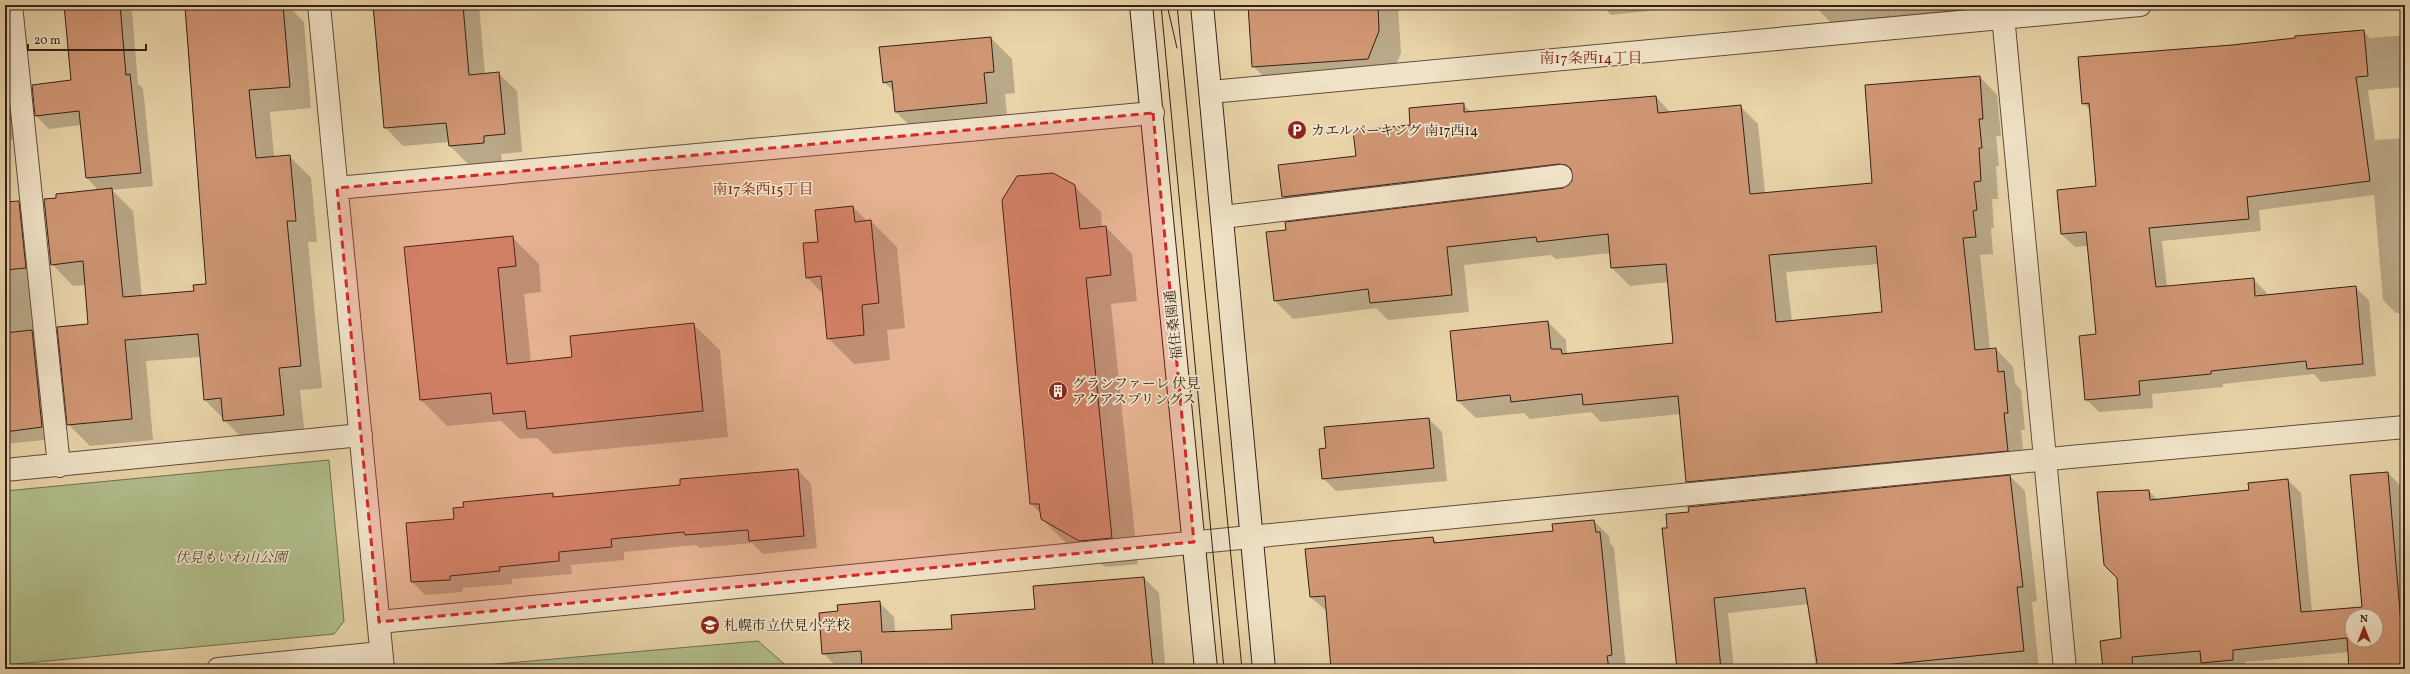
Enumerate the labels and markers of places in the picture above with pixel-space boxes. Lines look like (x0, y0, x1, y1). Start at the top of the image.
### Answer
parking icon: カエルパーキング 南17西14 (1286, 119, 1308, 141)
place label: カエルパーキング 南17西14 (1311, 122, 1478, 141)
place label: グランファーレ 伏見 アクアスプリングス (1072, 375, 1200, 410)
building icon: グランファーレ 伏見 アクアスプリングス (1047, 380, 1069, 402)
school or university icon: 札幌市立伏見小学校 (699, 614, 721, 636)
place label: 札幌市立伏見小学校 (724, 617, 850, 636)

